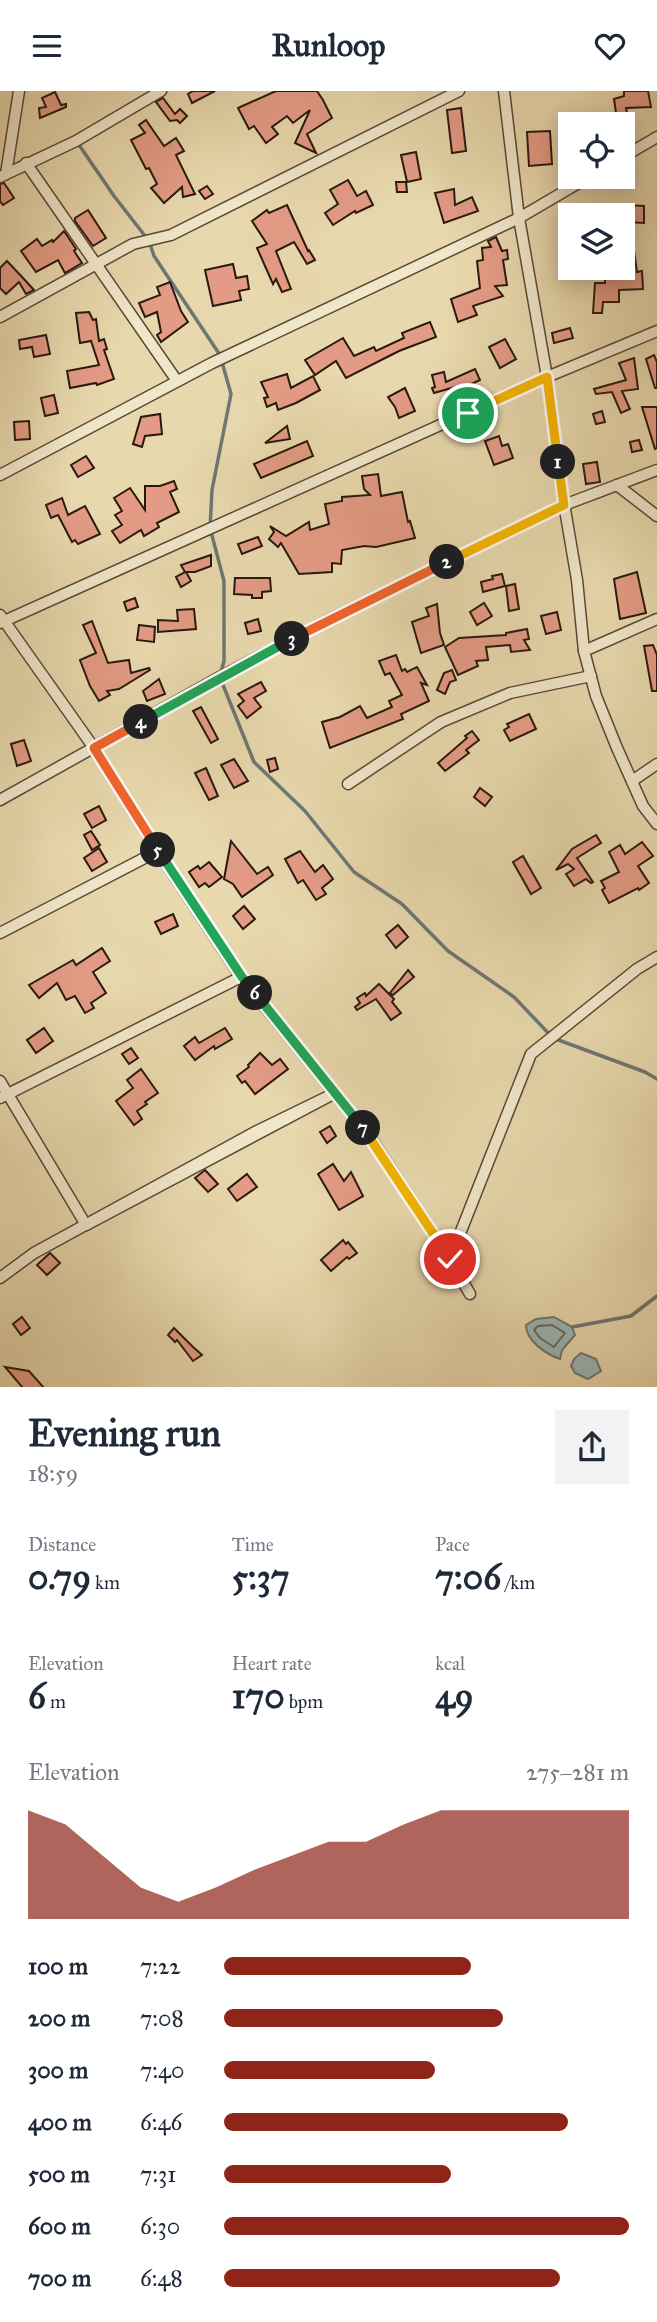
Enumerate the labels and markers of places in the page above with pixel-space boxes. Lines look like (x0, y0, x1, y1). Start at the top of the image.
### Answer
pin (438, 383, 498, 443)
pin: 1 (540, 445, 576, 479)
pin: 2 (430, 545, 464, 580)
pin: 3 (274, 621, 310, 657)
pin: 4 (124, 705, 158, 739)
pin: 5 (140, 833, 176, 867)
pin: 6 (238, 975, 272, 1011)
pin: 7 (346, 1111, 380, 1145)
pin (420, 1229, 480, 1289)

